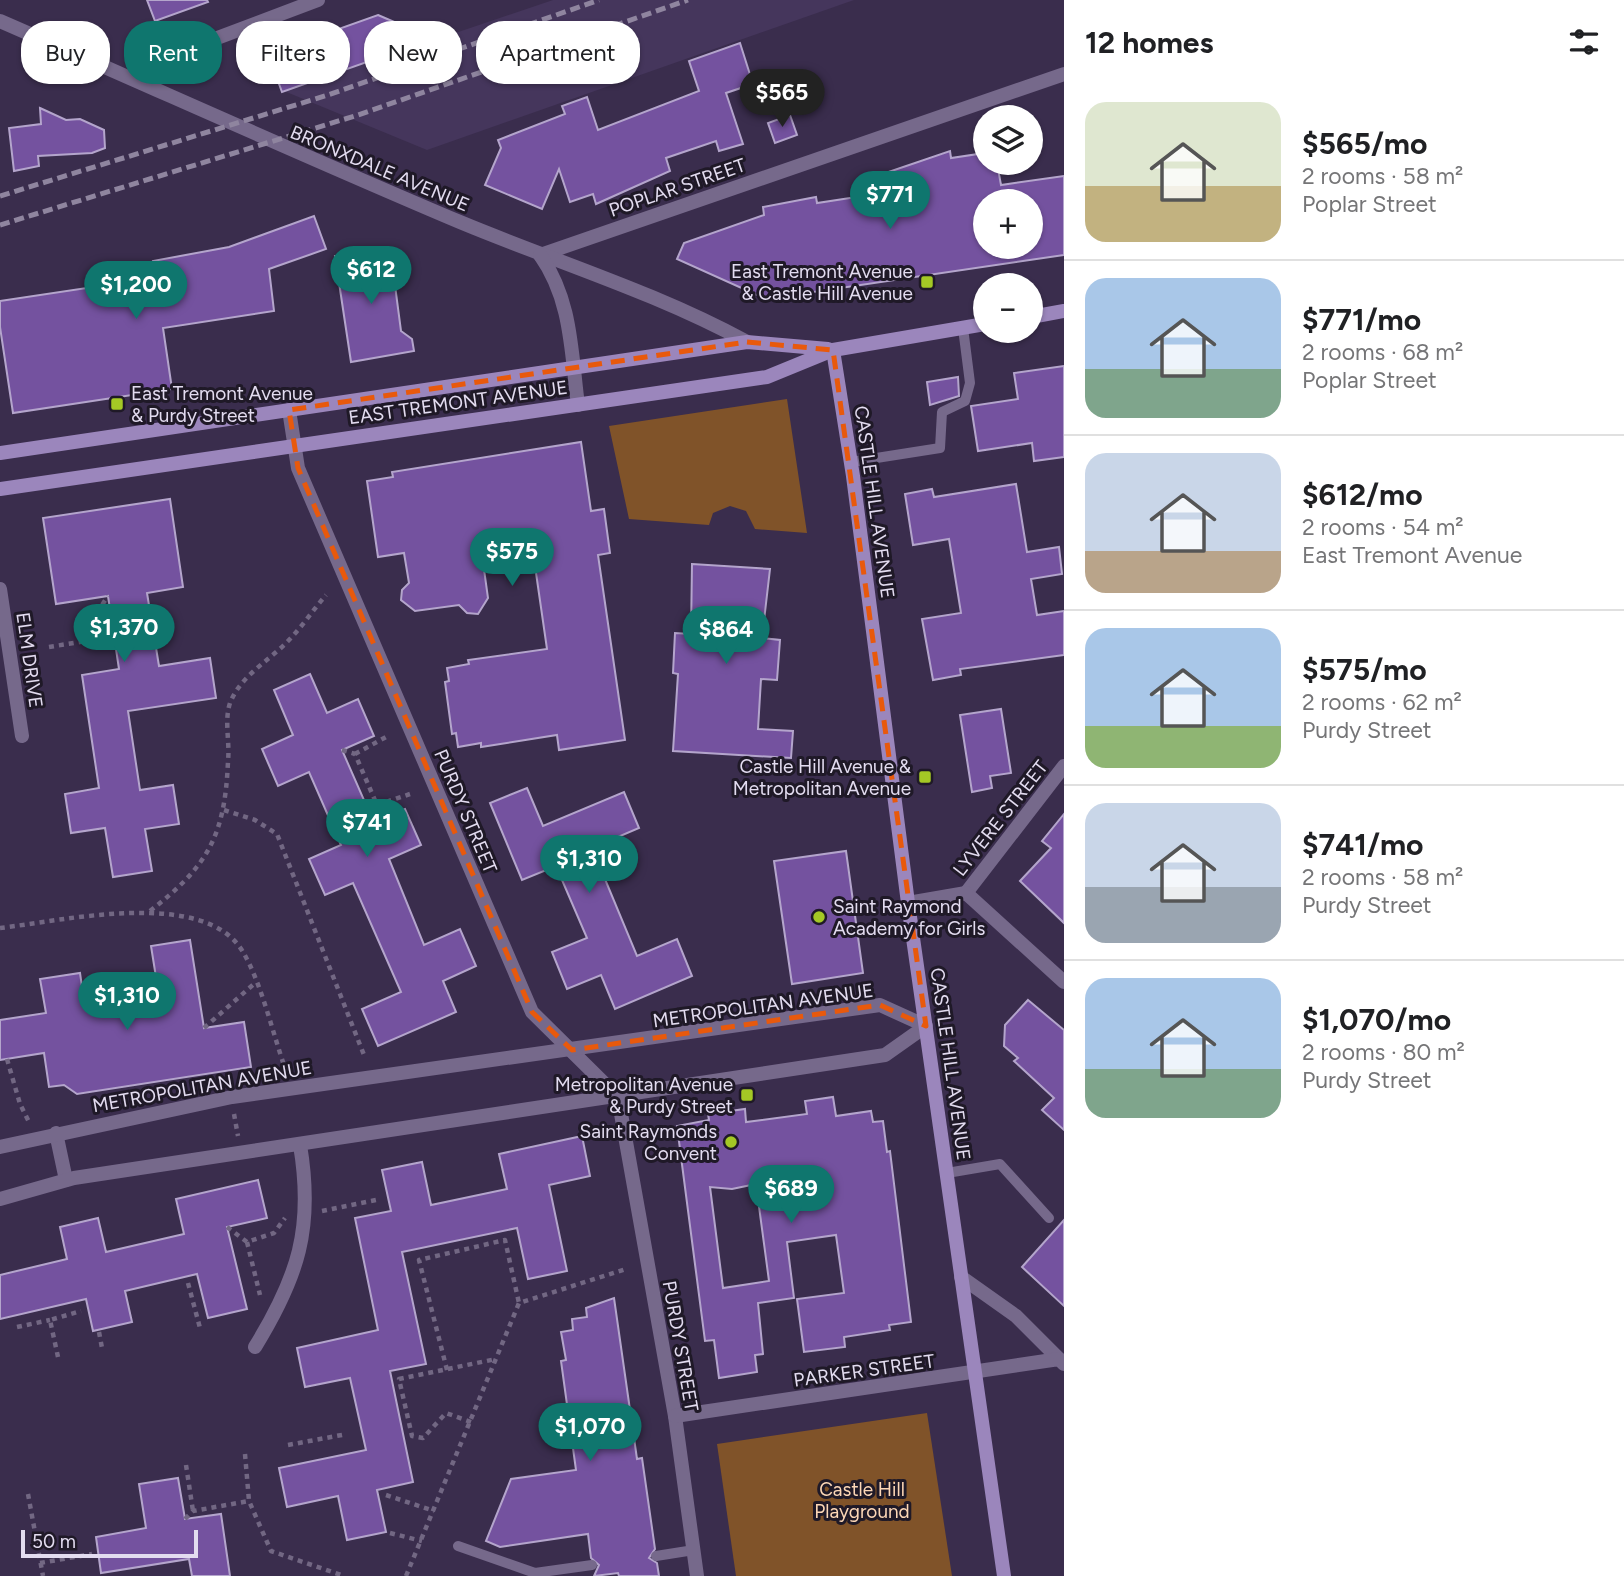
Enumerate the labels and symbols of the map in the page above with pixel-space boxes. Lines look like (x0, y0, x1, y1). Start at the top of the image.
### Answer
pin: $565 (741, 69, 823, 129)
street label: BRONXDALE AVENUE (287, 120, 473, 217)
street label: POPLAR STREET (606, 153, 749, 222)
pin: $771 (849, 172, 931, 231)
pin: $612 (330, 246, 412, 306)
place label: East Tremont Avenue & Castle Hill Avenue (731, 260, 913, 305)
pin: $1,200 (79, 262, 193, 321)
marker: East Tremont Avenue & Castle Hill Avenue (919, 274, 935, 290)
street label: EAST TREMONT AVENUE (347, 376, 569, 429)
place label: East Tremont Avenue & Purdy Street (131, 382, 313, 427)
marker: East Tremont Avenue & Purdy Street (109, 396, 125, 412)
street label: CASTLE HILL AVENUE (850, 404, 899, 600)
pin: $575 (471, 528, 553, 588)
pin: $1,370 (67, 604, 181, 664)
pin: $864 (685, 606, 767, 666)
street label: ELM DRIVE (11, 611, 48, 709)
street label: PURDY STREET (429, 746, 502, 877)
place label: Castle Hill Avenue & Metropolitan Avenue (733, 755, 912, 800)
street label: LYVERE STREET (948, 756, 1053, 881)
marker: Castle Hill Avenue & Metropolitan Avenue (917, 769, 933, 785)
pin: $741 (326, 800, 408, 859)
pin: $1,310 (532, 836, 646, 895)
place label: Saint Raymond Academy for Girls (833, 895, 985, 940)
marker: Saint Raymond Academy for Girls (811, 909, 827, 925)
street label: CASTLE HILL AVENUE (926, 966, 975, 1162)
pin: $1,310 (70, 972, 184, 1032)
street label: METROPOLITAN AVENUE (651, 979, 875, 1032)
street label: METROPOLITAN AVENUE (91, 1056, 314, 1117)
place label: Metropolitan Avenue & Purdy Street (555, 1073, 733, 1118)
marker: Metropolitan Avenue & Purdy Street (739, 1087, 755, 1103)
place label: Saint Raymonds Convent (580, 1120, 717, 1165)
marker: Saint Raymonds Convent (723, 1134, 739, 1150)
pin: $689 (750, 1166, 832, 1225)
street label: PURDY STREET (658, 1279, 703, 1414)
street label: PARKER STREET (792, 1349, 937, 1392)
pin: $1,070 (533, 1404, 647, 1463)
park label: Castle Hill Playground (814, 1478, 910, 1523)
scale bar (21, 1527, 198, 1559)

